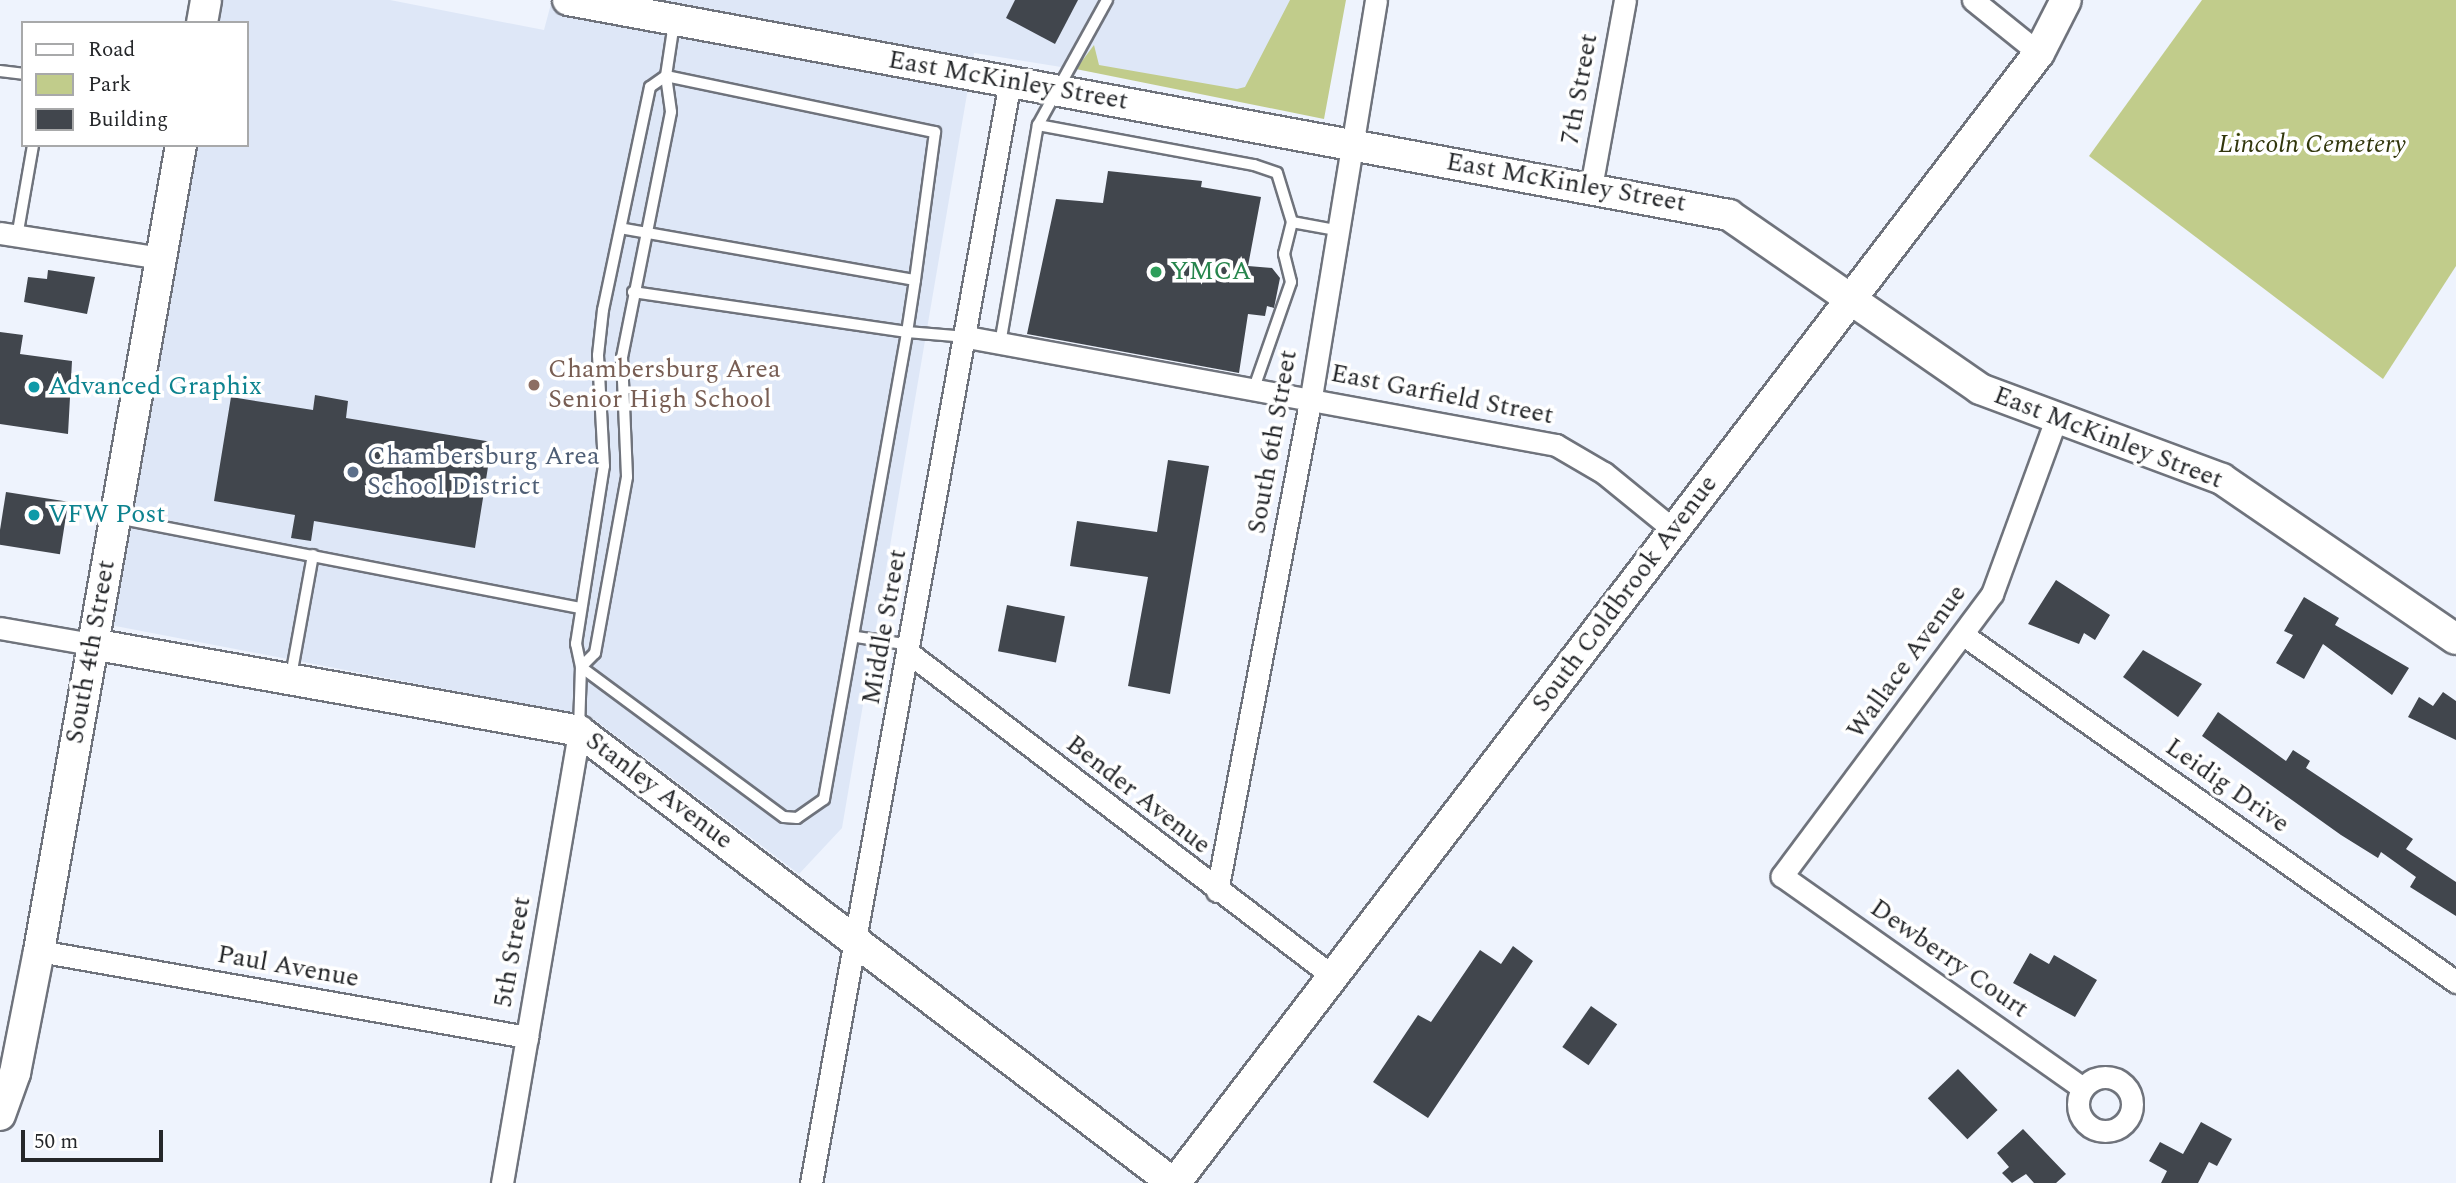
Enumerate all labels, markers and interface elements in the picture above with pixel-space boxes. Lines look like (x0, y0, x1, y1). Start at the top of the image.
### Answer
legend (21, 21, 248, 147)
street label: 7th Street (1555, 31, 1605, 147)
text: Road (88, 34, 135, 66)
street label: East McKinley Street (886, 45, 1130, 117)
text: Park (88, 69, 131, 101)
text: Building (88, 104, 168, 136)
park label: Lincoln Cemetery (2218, 129, 2406, 161)
street label: East McKinley Street (1444, 147, 1688, 219)
place label: YMCA (1170, 256, 1251, 288)
marker: YMCA (1148, 264, 1164, 280)
street label: South 6th Street (1242, 348, 1304, 536)
place label: Chambersburg Area Senior High School (548, 354, 781, 416)
street label: East Garfield Street (1328, 358, 1556, 432)
place label: Advanced Graphix (48, 371, 262, 403)
marker: Chambersburg Area Senior High School (526, 377, 542, 393)
marker: Advanced Graphix (26, 379, 42, 395)
street label: East McKinley Street (1989, 380, 2227, 496)
place label: Chambersburg Area School District (367, 441, 600, 503)
marker: Chambersburg Area School District (345, 464, 361, 480)
street label: South Coldbrook Avenue (1526, 469, 1724, 719)
place label: VFW Post (48, 499, 165, 531)
marker: VFW Post (26, 507, 42, 523)
street label: Middle Street (856, 547, 914, 707)
street label: South 4th Street (60, 558, 122, 746)
street label: Wallace Avenue (1841, 579, 1973, 745)
street label: Stanley Avenue (579, 726, 739, 856)
street label: Bender Avenue (1060, 729, 1216, 861)
street label: Leidig Drive (2159, 732, 2295, 840)
street label: Dewberry Court (1864, 893, 2034, 1025)
street label: 5th Street (488, 894, 538, 1010)
street label: Paul Avenue (215, 939, 361, 995)
scale bar (24, 1116, 166, 1160)
text: 50 m (34, 1126, 78, 1158)

